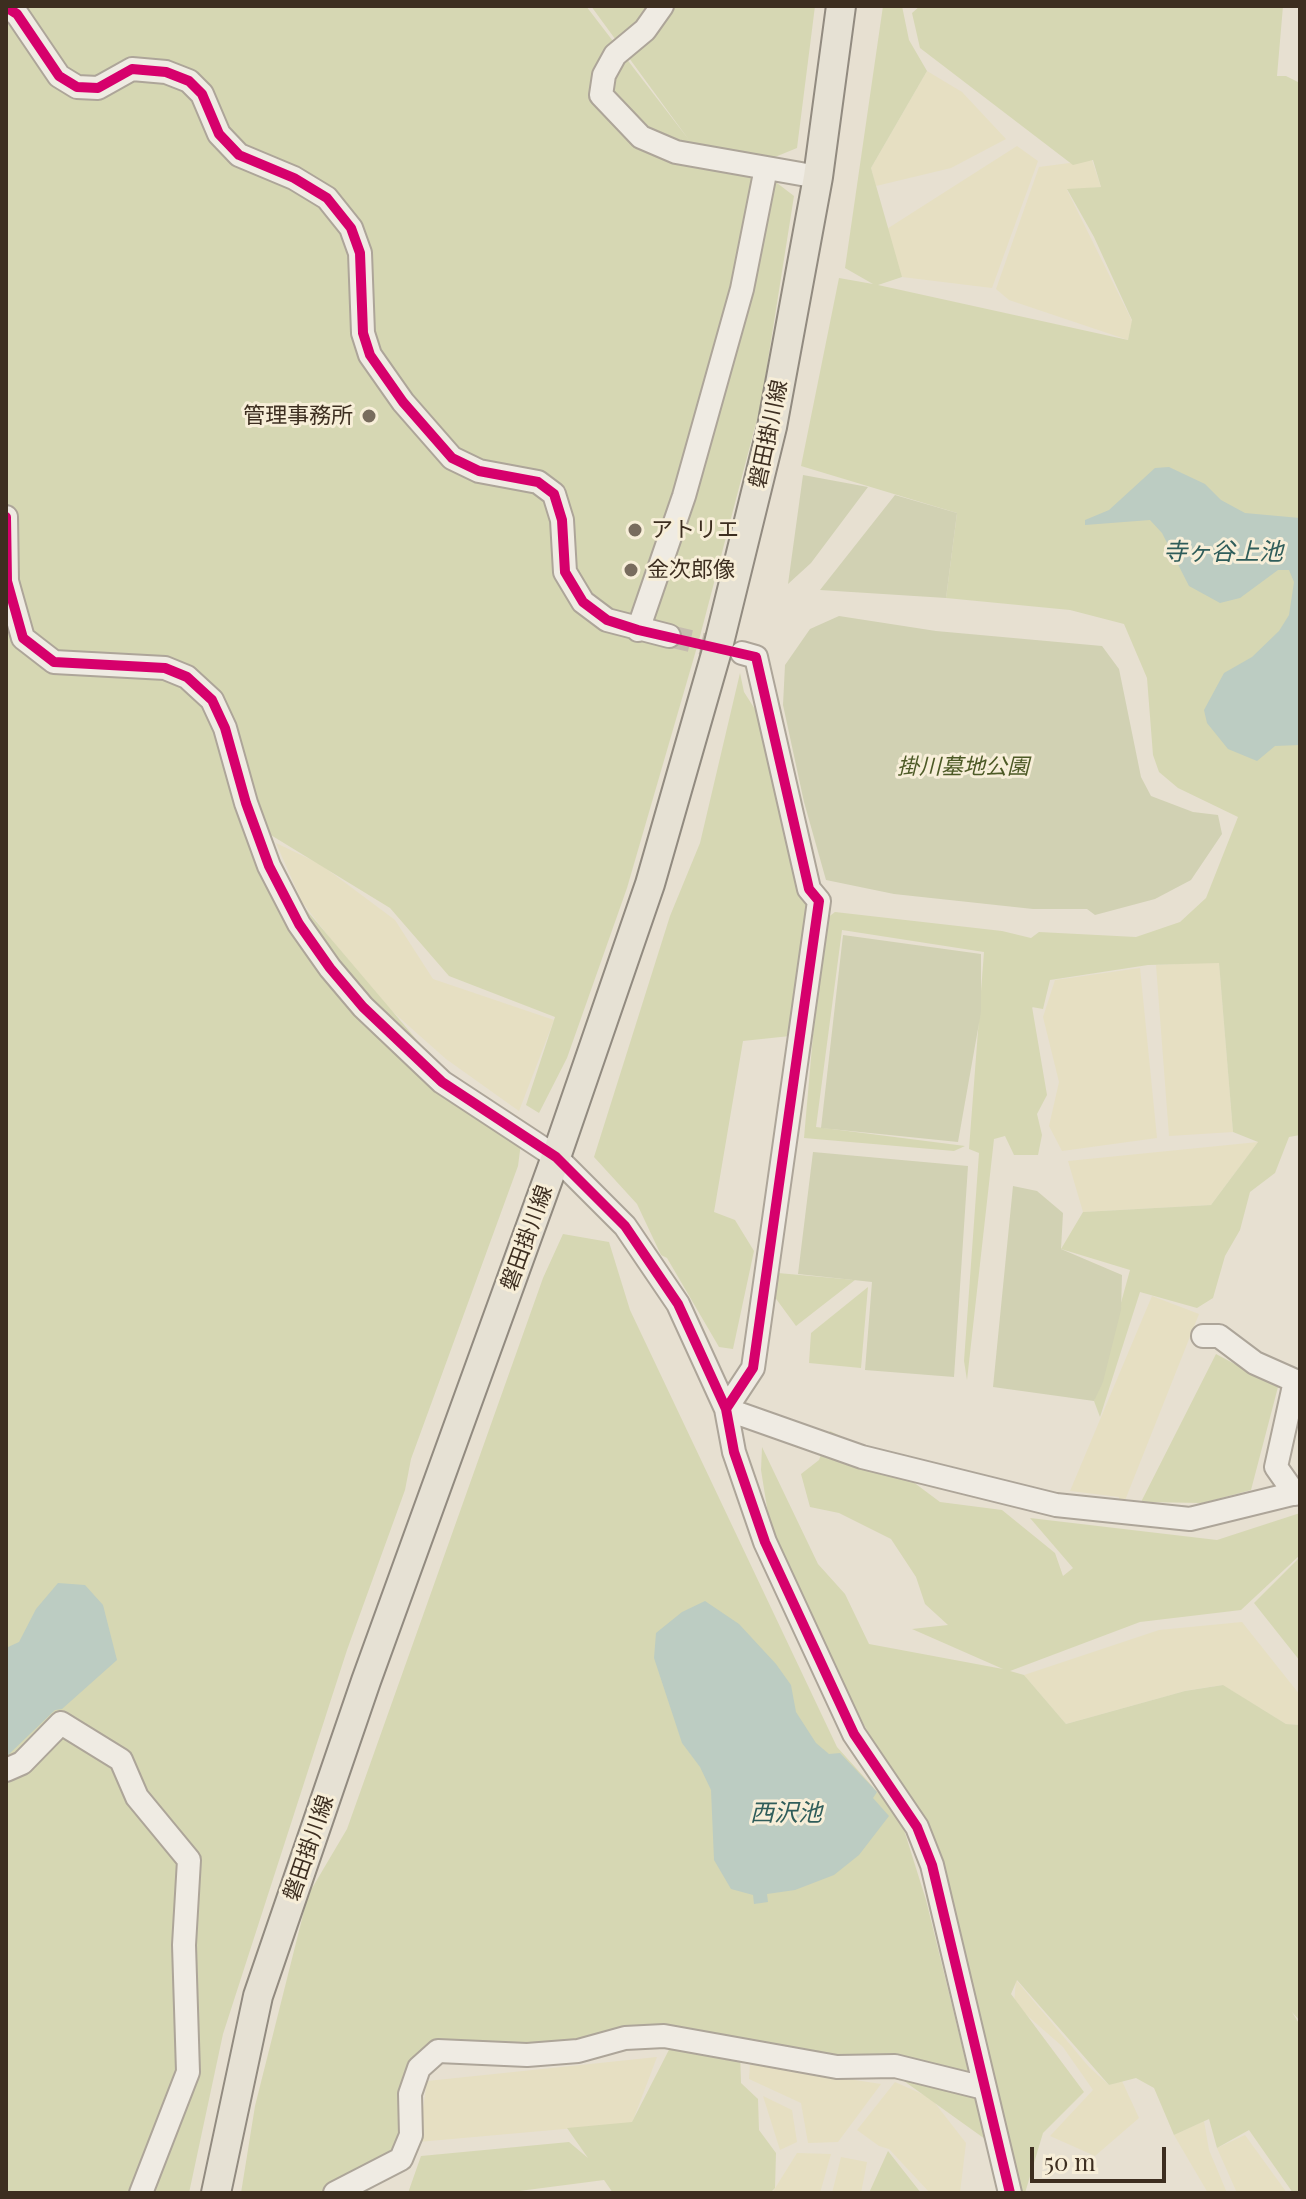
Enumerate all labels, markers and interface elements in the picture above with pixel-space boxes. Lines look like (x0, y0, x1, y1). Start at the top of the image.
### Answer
street label: 磐田掛川線 (745, 377, 793, 491)
place label: 管理事務所 (243, 403, 353, 429)
marker: 管理事務所 (360, 407, 378, 425)
place label: アトリエ (651, 517, 739, 543)
marker: アトリエ (626, 521, 644, 539)
water label: 寺ヶ谷上池 (1163, 539, 1283, 567)
place label: 金次郎像 (647, 557, 735, 583)
marker: 金次郎像 (622, 561, 640, 579)
park label: 掛川墓地公園 (897, 754, 1029, 780)
street label: 磐田掛川線 (496, 1182, 558, 1294)
street label: 磐田掛川線 (279, 1792, 339, 1904)
water label: 西沢池 (750, 1800, 822, 1828)
scale bar (1034, 2131, 1170, 2181)
text: 50 m (1044, 2145, 1096, 2177)

